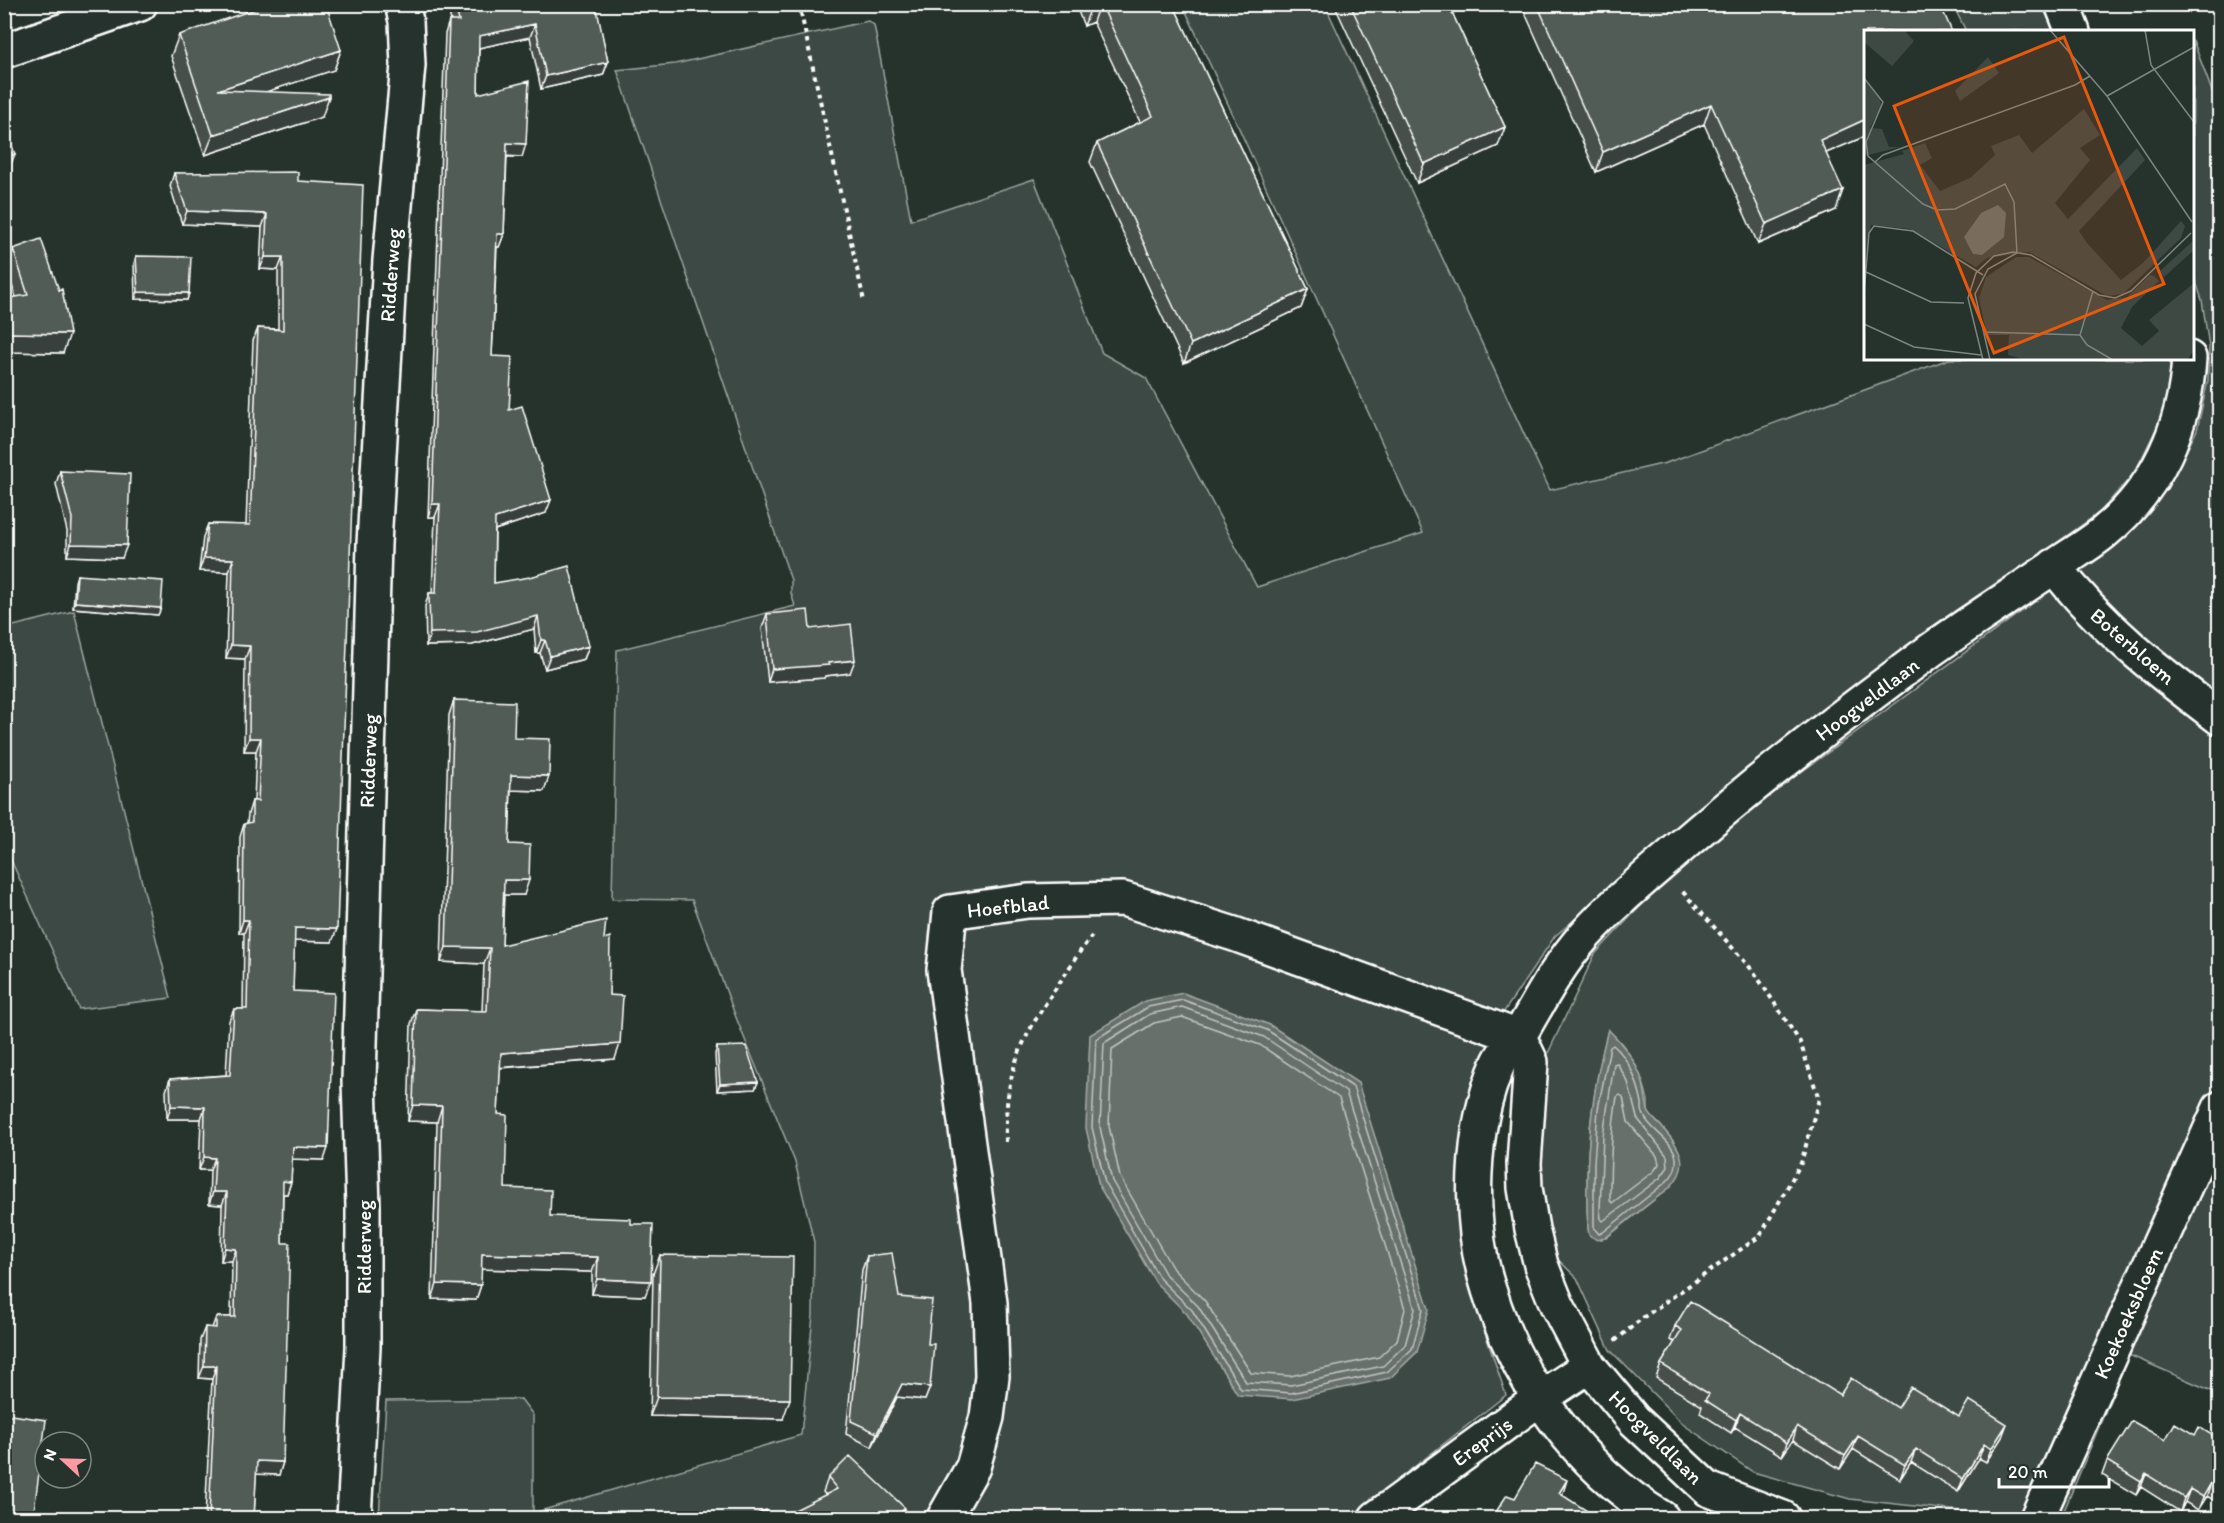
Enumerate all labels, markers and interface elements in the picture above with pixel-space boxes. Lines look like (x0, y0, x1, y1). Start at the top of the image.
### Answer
inset map (1864, 30, 2194, 360)
street label: Ridderweg (374, 227, 406, 323)
street label: Boterbloem (2085, 602, 2181, 690)
street label: Hoogveldlaan (1810, 652, 1924, 746)
street label: Ridderweg (354, 713, 382, 809)
street label: Hoefblad (966, 889, 1051, 923)
street label: Ridderweg (351, 1200, 376, 1294)
street label: Koekoeksbloem (2088, 1243, 2168, 1383)
street label: Hoogveldlaan (1604, 1385, 1708, 1489)
street label: Ereprijs (1447, 1411, 1517, 1471)
north arrow (33, 1430, 93, 1490)
text: N (39, 1446, 60, 1463)
scale bar (1999, 1451, 2108, 1489)
text: 20 m (2008, 1461, 2048, 1483)

